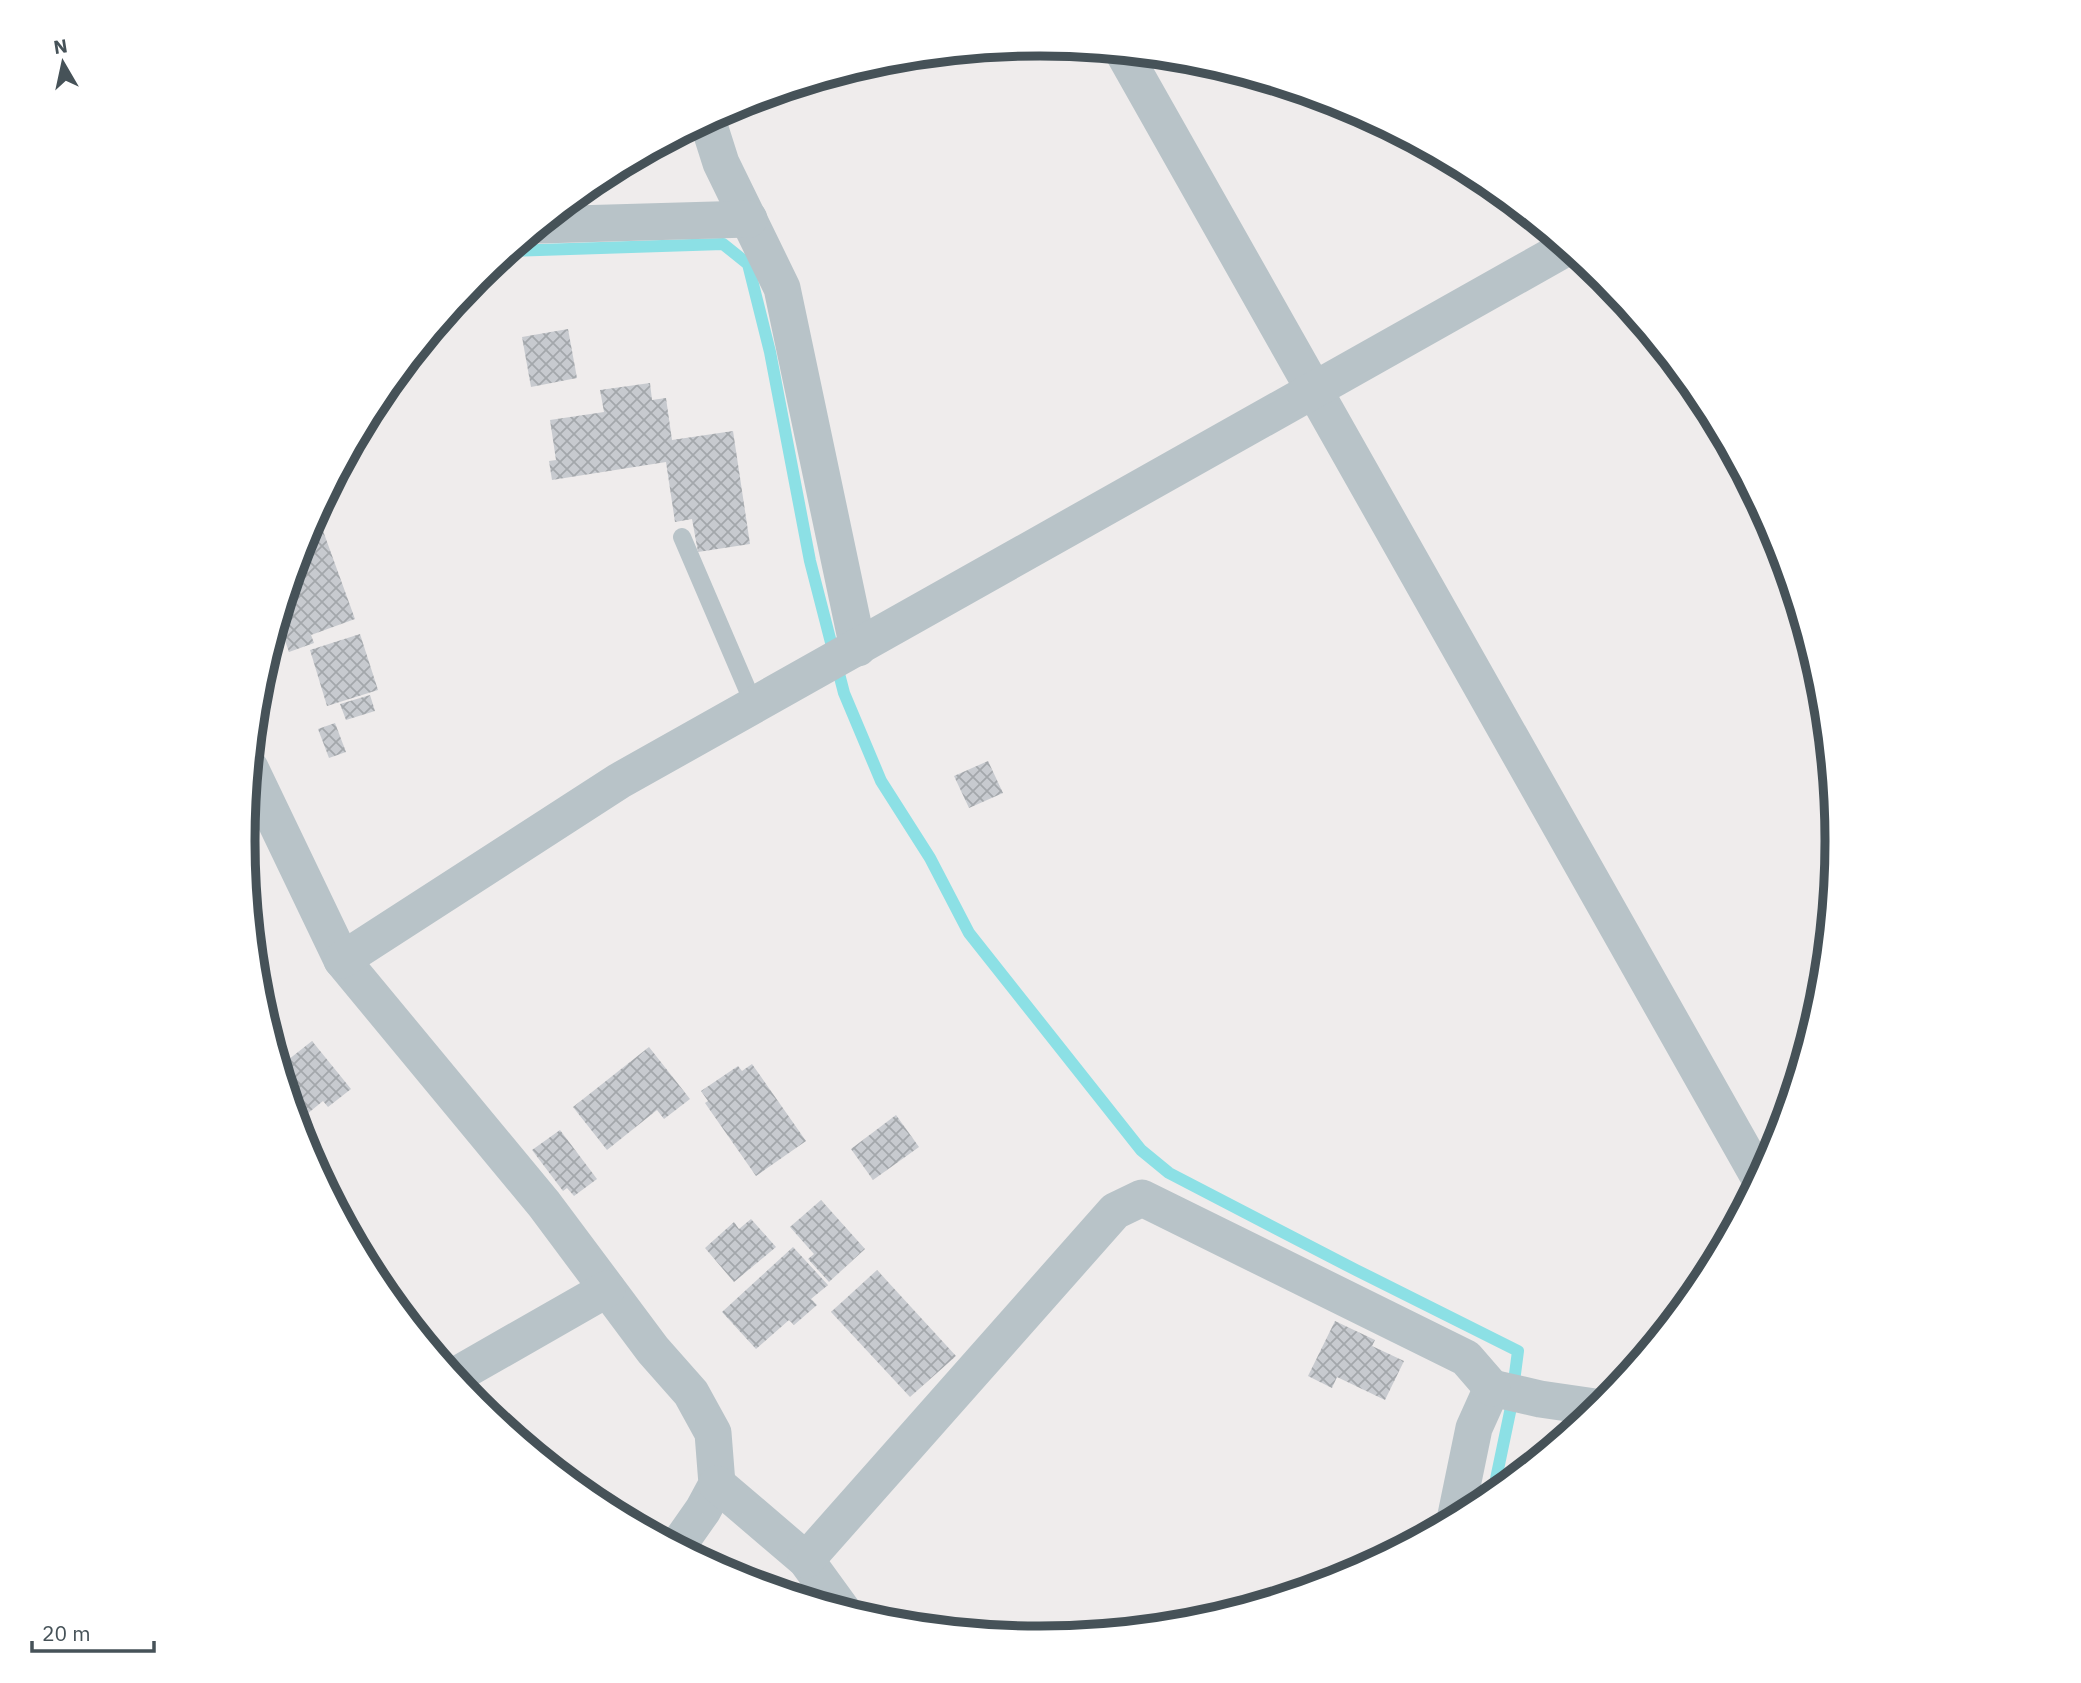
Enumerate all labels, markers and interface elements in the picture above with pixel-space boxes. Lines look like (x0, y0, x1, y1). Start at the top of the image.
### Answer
north arrow (28, 28, 98, 98)
text: N (52, 33, 69, 59)
scale bar (32, 1610, 154, 1654)
text: 20 m (42, 1619, 91, 1647)

